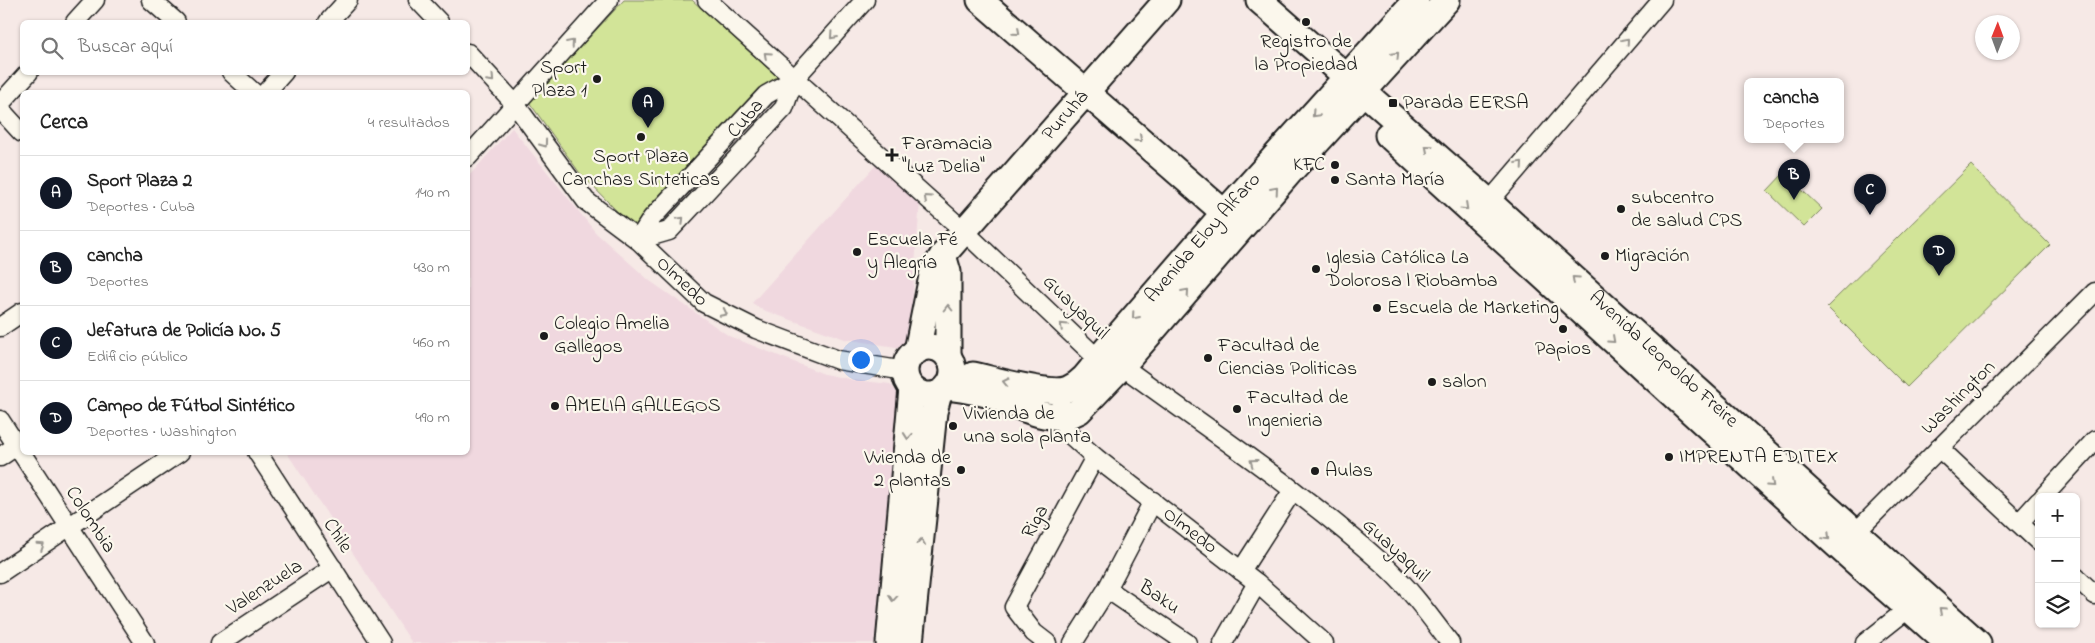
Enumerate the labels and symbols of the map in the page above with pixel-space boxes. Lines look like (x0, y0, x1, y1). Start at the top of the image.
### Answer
north arrow (1975, 15, 2020, 60)
marker: Registro de la Propiedad (1300, 16, 1312, 28)
one-way arrow (1011, 26, 1020, 35)
place label: Registro de la Propiedad (1255, 28, 1357, 80)
one-way arrow (830, 31, 839, 40)
one-way arrow (1621, 38, 1630, 47)
one-way arrow (565, 40, 573, 49)
one-way arrow (764, 52, 773, 61)
one-way arrow (1390, 52, 1399, 61)
place label: Sport Plaza 1 (532, 54, 587, 106)
one-way arrow (486, 73, 495, 82)
marker: Sport Plaza 1 (591, 73, 603, 85)
street label: Puruhá (1035, 84, 1096, 147)
pin: A (632, 87, 664, 128)
place label: Parada EERSA (1403, 89, 1529, 118)
street label: Cuba (721, 93, 771, 145)
marker: Parada EERSA (1387, 97, 1399, 109)
one-way arrow (1312, 109, 1321, 118)
place label: Faramacia "Luz Delia" (901, 130, 992, 182)
marker: Sport Plaza Canchas Sinteticas (635, 131, 647, 143)
one-way arrow (1134, 134, 1143, 143)
one-way arrow (538, 138, 547, 148)
place label: Sport Plaza Canchas Sinteticas (562, 143, 720, 195)
one-way arrow (1425, 145, 1434, 154)
marker: Faramacia "Luz Delia" (886, 149, 898, 161)
place label: KFC (1293, 151, 1325, 180)
marker: KFC (1329, 159, 1341, 171)
pin: B (1778, 159, 1810, 200)
one-way arrow (1515, 161, 1524, 170)
street label: Avenida Eloy Alfaro (1138, 166, 1268, 310)
place label: Santa María (1345, 166, 1445, 195)
marker: Santa María (1329, 174, 1341, 186)
pin: C (1854, 174, 1886, 215)
place label: subcentro de salud CPS (1631, 184, 1743, 236)
one-way arrow (1269, 187, 1278, 196)
one-way arrow (924, 195, 933, 204)
one-way arrow (1460, 201, 1469, 210)
marker: subcentro de salud CPS (1615, 203, 1627, 215)
one-way arrow (675, 216, 684, 225)
place label: Escuela Fé y Alegría (867, 226, 958, 279)
pin: D (1923, 235, 1955, 276)
place label: Migración (1615, 242, 1690, 272)
place label: Iglesia Católica La Dolorosa | Riobamba (1325, 244, 1498, 296)
marker: Escuela Fé y Alegría (851, 246, 863, 258)
street label: Olmedo (649, 250, 714, 314)
marker: Migración (1599, 250, 1611, 262)
marker: Iglesia Católica La Dolorosa | Riobamba (1310, 263, 1322, 275)
street label: Guayaquil (1035, 269, 1115, 347)
one-way arrow (1572, 276, 1581, 285)
street label: Avenida Leopoldo Freire (1582, 284, 1745, 435)
one-way arrow (1181, 288, 1190, 297)
place label: Escuela de Marketing (1387, 294, 1559, 324)
marker: Escuela de Marketing (1371, 302, 1383, 314)
one-way arrow (943, 304, 953, 312)
one-way arrow (719, 307, 728, 317)
place label: Colegio Amelia Gallegos (554, 310, 670, 363)
one-way arrow (1132, 311, 1141, 320)
one-way arrow (1059, 323, 1068, 332)
marker: Papios (1557, 323, 1569, 335)
marker: Colegio Amelia Gallegos (538, 330, 550, 342)
place label: Facultad de Ciencias Politicas (1217, 332, 1357, 384)
one-way arrow (1606, 334, 1615, 343)
place label: Papios (1535, 335, 1591, 364)
your location (848, 347, 874, 373)
marker: Facultad de Ciencias Politicas (1202, 352, 1214, 364)
street label: Washington (1915, 354, 2004, 443)
place label: salon (1442, 368, 1487, 397)
marker: salon (1426, 376, 1438, 388)
one-way arrow (1002, 378, 1011, 388)
place label: Facultad de Ingenieria (1246, 384, 1348, 437)
place label: AMELIA GALLEGOS (565, 392, 721, 421)
marker: AMELIA GALLEGOS (549, 400, 561, 412)
place label: Vivienda de una sola planta (962, 400, 1091, 452)
marker: Facultad de Ingenieria (1231, 403, 1243, 415)
marker: Vivienda de una sola planta (947, 420, 959, 432)
one-way arrow (903, 433, 914, 441)
place label: IMPRENTA EDITEX (1679, 443, 1839, 472)
place label: Vvienda de 2 plantas (863, 444, 951, 496)
marker: IMPRENTA EDITEX (1663, 451, 1675, 463)
place label: Aulas (1325, 457, 1373, 486)
one-way arrow (1249, 459, 1259, 468)
marker: Vvienda de 2 plantas (955, 464, 967, 476)
marker: Aulas (1309, 465, 1321, 477)
one-way arrow (1766, 478, 1775, 487)
street label: Colombia (57, 481, 123, 559)
street label: Riga (1015, 500, 1058, 545)
street label: Olmedo (1156, 500, 1224, 561)
street label: Guayaquil (1355, 512, 1435, 590)
street label: Chile (315, 513, 359, 559)
one-way arrow (1821, 531, 1830, 540)
one-way arrow (915, 538, 926, 546)
one-way arrow (36, 543, 45, 553)
street label: Valenzuela (221, 553, 309, 624)
street label: Baku (1132, 573, 1186, 622)
one-way arrow (888, 595, 899, 603)
one-way arrow (1938, 607, 1947, 616)

